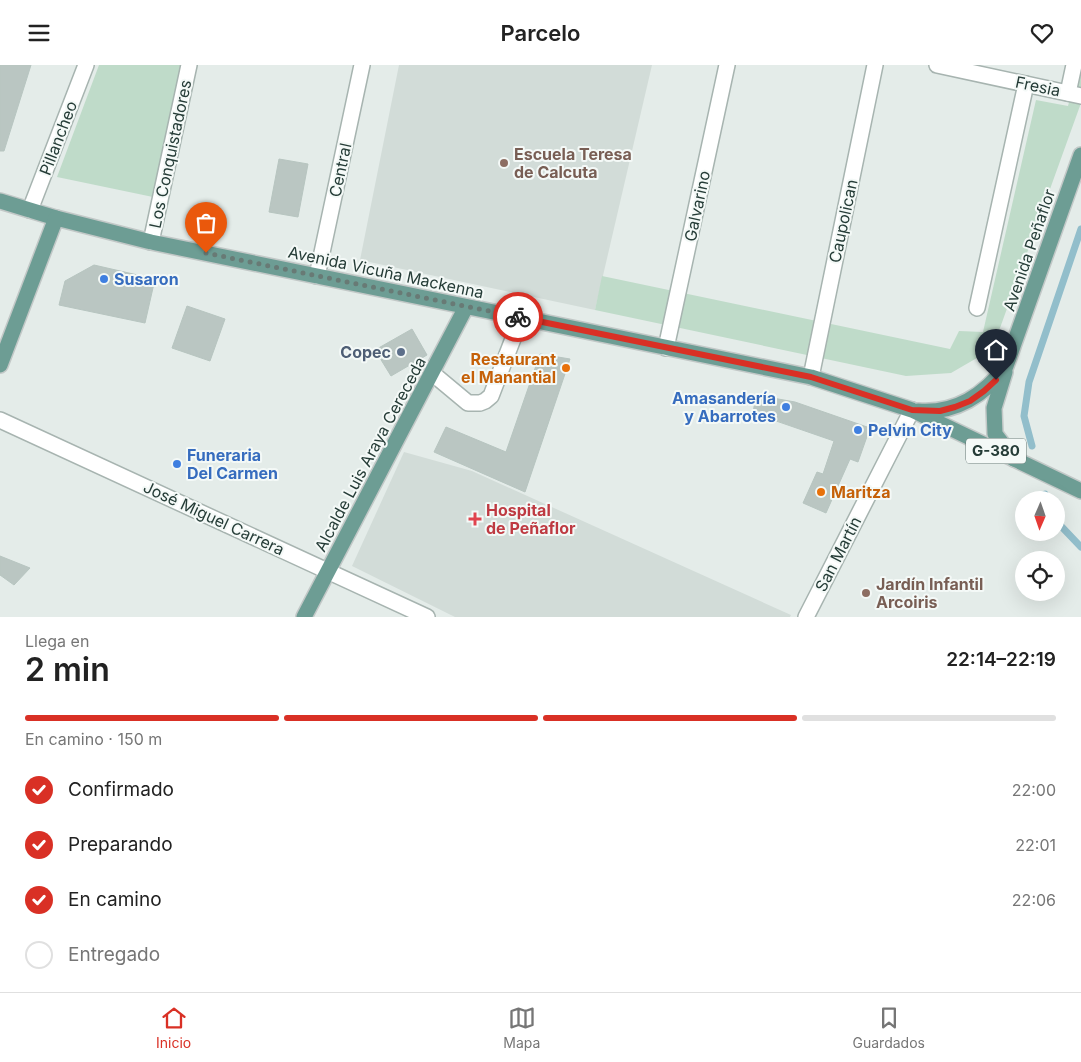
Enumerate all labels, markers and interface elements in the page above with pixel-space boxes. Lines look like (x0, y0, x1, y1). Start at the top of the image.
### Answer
icon: menu (25, 19, 53, 47)
icon: heart (1028, 19, 1056, 47)
text: Parcelo (501, 20, 580, 46)
street label: Fresia (1014, 72, 1062, 100)
street label: Los Conquistadores (145, 78, 195, 230)
street label: Pillancheo (35, 98, 81, 178)
street label: Central (325, 141, 355, 199)
place label: Escuela Teresa de Calcuta (514, 144, 632, 182)
marker: Escuela Teresa de Calcuta (498, 157, 510, 169)
street label: Galvarino (680, 169, 714, 243)
street label: Caupolican (824, 177, 862, 265)
street label: Avenida Peñaflor (999, 186, 1059, 314)
pin (185, 202, 227, 253)
icon: bag (192, 209, 220, 237)
street label: Avenida Vicuña Mackenna (286, 242, 486, 302)
place label: Susaron (114, 269, 179, 289)
marker: Susaron (98, 273, 110, 285)
courier (493, 292, 543, 342)
icon: bike (504, 303, 532, 331)
pin (975, 329, 1017, 380)
icon: home (982, 336, 1010, 364)
place label: Copec (340, 342, 391, 362)
marker: Copec (395, 346, 407, 358)
place label: Restaurant el Manantial (461, 349, 556, 387)
street label: Alcalde Luis Araya Cereceda (310, 353, 430, 555)
marker: Restaurant el Manantial (560, 362, 572, 374)
place label: Amasandería y Abarrotes (672, 388, 776, 426)
marker: Amasandería y Abarrotes (780, 401, 792, 413)
place label: Pelvin City (868, 420, 952, 440)
marker: Pelvin City (852, 424, 864, 436)
road number: G-380 (966, 439, 1026, 463)
place label: Funeraria Del Carmen (187, 445, 278, 483)
marker: Funeraria Del Carmen (171, 458, 183, 470)
street label: José Miguel Carrera (140, 477, 288, 559)
place label: Maritza (831, 482, 890, 502)
marker: Maritza (815, 486, 827, 498)
north arrow (1015, 491, 1065, 541)
map controls (1015, 491, 1065, 601)
place label: Hospital de Peñaflor (486, 500, 576, 538)
marker: Hospital de Peñaflor (468, 512, 482, 526)
street label: San Martín (811, 513, 865, 595)
button: locate (1015, 551, 1065, 601)
place label: Jardín Infantil Arcoiris (876, 574, 983, 612)
marker: Jardín Infantil Arcoiris (860, 587, 872, 599)
text: Llega en (25, 631, 89, 651)
text: 22:14–22:19 (946, 648, 1056, 671)
text: 2 min (25, 650, 110, 689)
text: En camino · 150 m (25, 729, 162, 749)
icon: check (25, 776, 53, 804)
text: Confirmado (68, 778, 174, 801)
text: 22:00 (1012, 780, 1056, 800)
icon: check (25, 831, 53, 859)
text: Preparando (68, 833, 173, 856)
text: 22:01 (1015, 835, 1056, 855)
icon: check (25, 886, 53, 914)
text: En camino (68, 888, 162, 911)
text: 22:06 (1012, 890, 1056, 910)
text: Entregado (68, 943, 160, 966)
tab: Inicio (156, 1004, 191, 1051)
tab: Mapa (503, 1004, 540, 1051)
tab: Guardados (853, 1004, 925, 1051)

